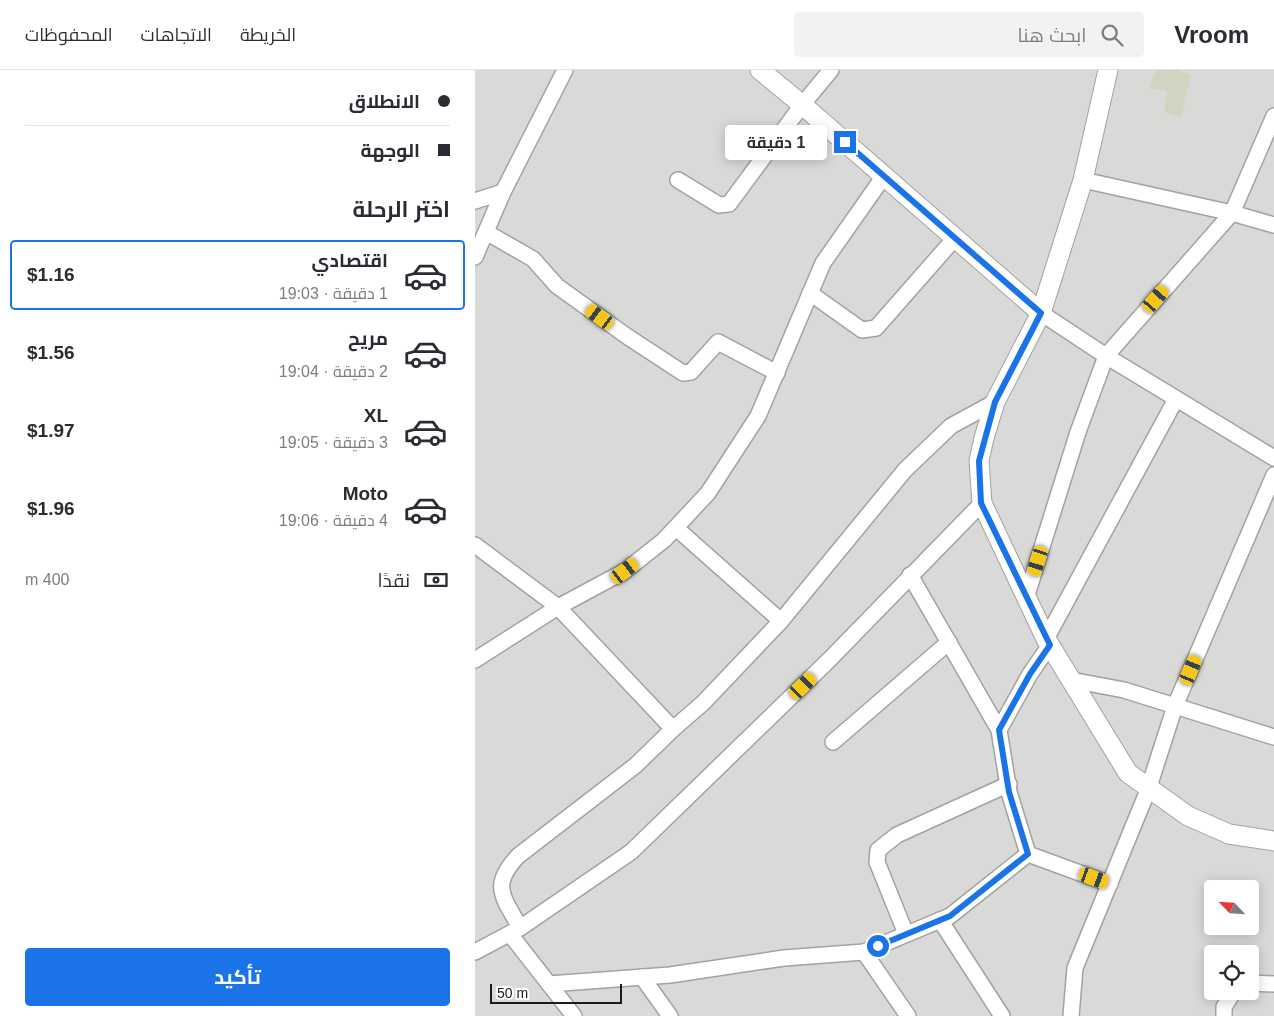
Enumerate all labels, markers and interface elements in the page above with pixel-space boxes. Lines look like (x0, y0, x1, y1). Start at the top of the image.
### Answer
search box (794, 12, 1144, 57)
icon: search (1098, 21, 1126, 49)
text: Vroom (1174, 21, 1249, 48)
text: المحفوظات (25, 25, 113, 45)
text: الاتجاهات (141, 25, 212, 45)
text: الخريطة (240, 25, 296, 45)
text: ابحث هنا (1018, 25, 1086, 46)
text: الانطلاق (349, 91, 420, 112)
callout: 1 دقيقة (725, 124, 827, 160)
route end (834, 131, 856, 153)
text: 1 دقيقة (747, 134, 805, 151)
text: الوجهة (360, 140, 420, 161)
text: اختر الرحلة (352, 197, 450, 222)
text: اقتصادي (312, 250, 388, 271)
icon: car (403, 253, 448, 298)
text: $1.16 (27, 264, 75, 285)
car (1140, 283, 1171, 315)
text: 1 دقيقة · 19:03 (279, 285, 388, 302)
car (583, 302, 616, 332)
text: مريح (348, 328, 388, 349)
icon: car (403, 331, 448, 376)
text: $1.56 (27, 342, 75, 363)
text: 2 دقيقة · 19:04 (279, 363, 388, 380)
text: XL (364, 405, 388, 426)
icon: car (403, 409, 448, 454)
text: $1.97 (27, 420, 75, 441)
text: 3 دقيقة · 19:05 (279, 434, 388, 451)
text: Moto (343, 483, 388, 504)
icon: car (403, 487, 448, 532)
text: $1.96 (27, 498, 75, 519)
text: 4 دقيقة · 19:06 (279, 512, 388, 529)
car (1026, 544, 1049, 578)
car (608, 556, 641, 586)
icon: cash (422, 566, 450, 594)
text: نقدًا (378, 570, 410, 591)
text: 400 m (25, 571, 69, 588)
car (1178, 653, 1203, 687)
car (787, 670, 819, 702)
car (1077, 866, 1110, 890)
north arrow (1204, 880, 1259, 935)
map controls (1204, 880, 1259, 1000)
route start (867, 935, 889, 957)
button: locate (1204, 945, 1259, 1000)
button: تأكيد (25, 948, 450, 1006)
scale bar (490, 981, 623, 1004)
text: 50 m (497, 985, 528, 1001)

